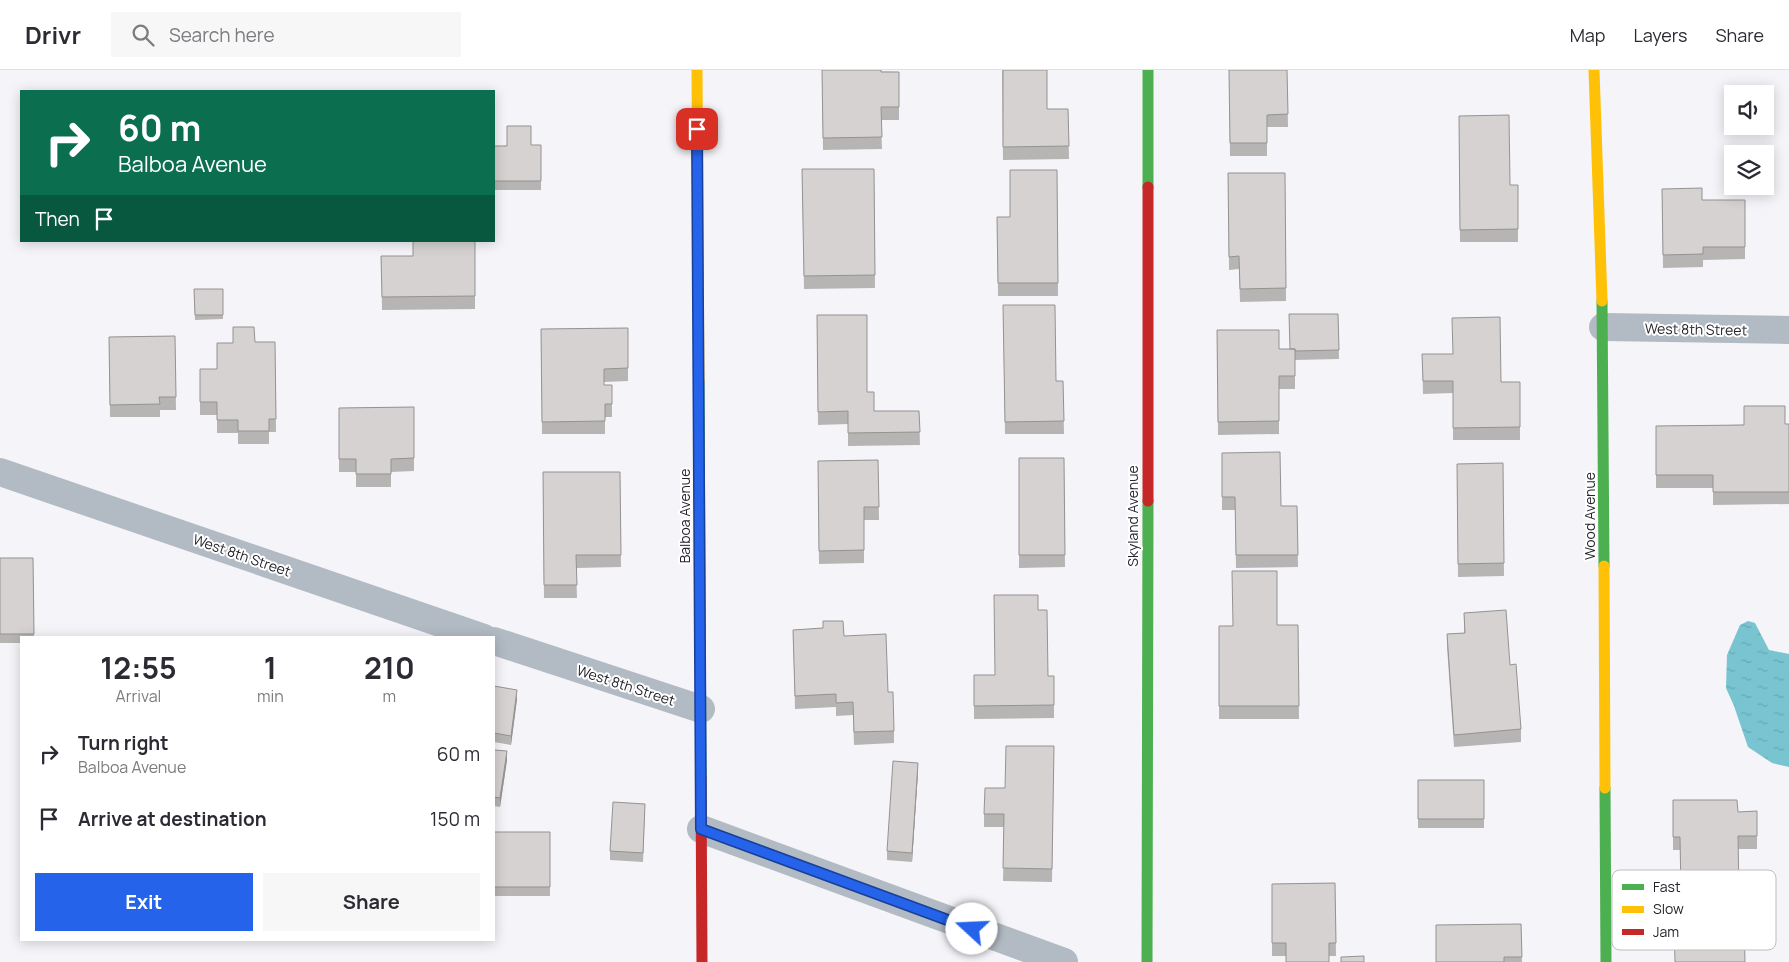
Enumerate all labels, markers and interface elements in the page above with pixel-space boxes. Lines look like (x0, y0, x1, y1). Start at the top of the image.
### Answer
search box (111, 12, 461, 57)
text: Drivr (25, 18, 81, 51)
icon: search (129, 21, 157, 49)
text: Search here (169, 22, 275, 48)
text: Map (1570, 23, 1605, 47)
text: Layers (1633, 23, 1687, 47)
text: Share (1715, 23, 1764, 47)
map controls (1724, 85, 1774, 195)
button: sound (1724, 85, 1774, 135)
text: 60 m (118, 104, 201, 152)
pin (676, 108, 718, 150)
icon: right (35, 110, 100, 175)
icon: arrive (683, 115, 711, 143)
button: layers (1724, 145, 1774, 195)
text: Balboa Avenue (118, 149, 267, 179)
icon: arrive (90, 205, 118, 233)
text: Then (35, 206, 80, 232)
street label: West 8th Street (1645, 319, 1748, 339)
street label: Skyland Avenue (1123, 465, 1142, 567)
street label: Balboa Avenue (675, 469, 694, 563)
street label: Wood Avenue (1580, 472, 1599, 560)
street label: West 8th Street (191, 529, 294, 581)
text: 12:55 (100, 647, 177, 688)
text: 1 (264, 647, 277, 688)
text: 210 (364, 647, 415, 688)
street label: West 8th Street (574, 660, 678, 710)
text: Arrival (116, 685, 161, 707)
text: min (257, 685, 284, 707)
text: m (383, 685, 396, 707)
text: Turn right (78, 730, 168, 756)
icon: right (35, 740, 63, 768)
text: 60 m (437, 741, 480, 767)
text: Balboa Avenue (78, 756, 186, 778)
icon: arrive (35, 805, 63, 833)
text: Arrive at destination (78, 806, 267, 832)
text: 150 m (430, 806, 480, 832)
legend (1612, 870, 1776, 950)
button: Exit (35, 873, 253, 931)
button: Share (263, 873, 480, 931)
text: Fast (1653, 877, 1681, 896)
text: Slow (1653, 899, 1684, 918)
position arrow (945, 902, 997, 954)
text: Jam (1653, 922, 1679, 941)

